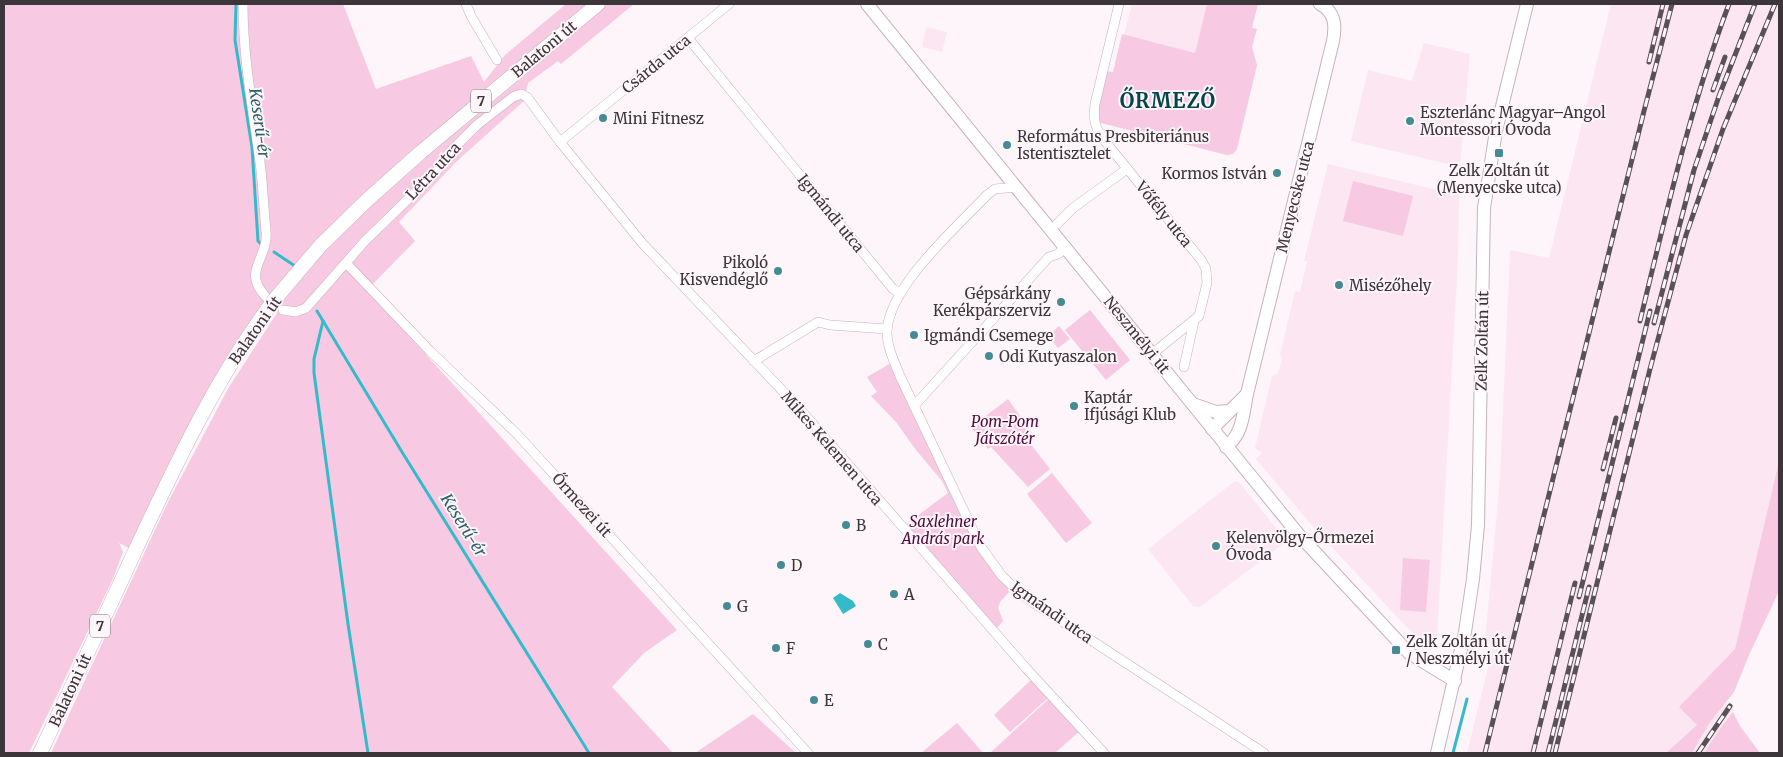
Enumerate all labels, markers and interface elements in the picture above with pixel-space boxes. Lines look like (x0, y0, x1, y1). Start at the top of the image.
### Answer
street label: Balatoni út (508, 16, 580, 82)
street label: Csárda utca (618, 31, 694, 97)
water label: Keserű-ér (245, 86, 275, 160)
district label: ŐRMEZŐ (1120, 86, 1216, 113)
road number: 7 (471, 90, 491, 112)
place label: Eszterlánc Magyar–Angol Montessori Óvoda (1420, 103, 1606, 139)
place label: Mini Fitnesz (613, 109, 704, 128)
marker: Mini Fitnesz (597, 112, 609, 124)
marker: Eszterlánc Magyar–Angol Montessori Óvoda (1404, 115, 1416, 127)
place label: Református Presbiteriánus Istentisztelet (1017, 127, 1209, 163)
street label: Létra utca (402, 138, 464, 204)
marker: Református Presbiteriánus Istentisztelet (1001, 139, 1013, 151)
street label: Menyecske utca (1272, 139, 1318, 255)
marker: Zelk Zoltán út (Menyecske utca) (1493, 147, 1505, 159)
place label: Zelk Zoltán út (Menyecske utca) (1436, 161, 1562, 197)
place label: Kormos István (1161, 164, 1267, 183)
marker: Kormos István (1271, 167, 1283, 179)
street label: Igmándi utca (794, 170, 868, 256)
street label: Vőfély utca (1131, 177, 1196, 251)
place label: Pikoló Kisvendéglő (680, 253, 768, 289)
marker: Pikoló Kisvendéglő (772, 265, 784, 277)
place label: Misézőhely (1349, 276, 1432, 295)
marker: Misézőhely (1333, 279, 1345, 291)
place label: Gépsárkány Kerékpárszerviz (933, 284, 1051, 320)
street label: Zelk Zoltán út (1472, 290, 1492, 391)
street label: Balatoni út (225, 292, 285, 368)
street label: Neszmélyi út (1100, 292, 1174, 378)
marker: Gépsárkány Kerékpárszerviz (1055, 296, 1067, 308)
place label: Igmándi Csemege (924, 326, 1054, 345)
marker: Igmándi Csemege (908, 329, 920, 341)
place label: Odi Kutyaszalon (999, 347, 1117, 366)
marker: Odi Kutyaszalon (983, 350, 995, 362)
street label: Mikes Kelemen utca (777, 387, 887, 509)
place label: Kaptár Ifjúsági Klub (1084, 388, 1176, 424)
marker: Kaptár Ifjúsági Klub (1068, 400, 1080, 412)
park label: Pom-Pom Játszótér (971, 412, 1039, 448)
street label: Őrmezei út (548, 468, 617, 541)
water label: Keserű-ér (436, 489, 491, 561)
park label: Saxlehner András park (901, 512, 985, 548)
place label: B (856, 516, 866, 535)
marker: B (840, 519, 852, 531)
place label: Kelenvölgy-Őrmezei Óvoda (1226, 527, 1374, 564)
marker: Kelenvölgy-Őrmezei Óvoda (1210, 540, 1222, 552)
place label: D (791, 556, 802, 575)
marker: D (775, 559, 787, 571)
street label: Igmándi utca (1007, 577, 1097, 647)
place label: A (903, 585, 915, 604)
marker: A (888, 588, 900, 600)
place label: G (737, 597, 748, 616)
marker: G (721, 600, 733, 612)
road number: 7 (90, 614, 110, 638)
place label: Zelk Zoltán út / Neszmélyi út (1406, 632, 1510, 668)
place label: C (878, 635, 888, 654)
marker: C (862, 638, 874, 650)
place label: F (786, 639, 795, 658)
marker: F (770, 642, 782, 654)
marker: Zelk Zoltán út / Neszmélyi út (1390, 644, 1402, 656)
street label: Balatoni út (45, 650, 95, 730)
place label: E (824, 691, 834, 710)
marker: E (808, 694, 820, 706)

